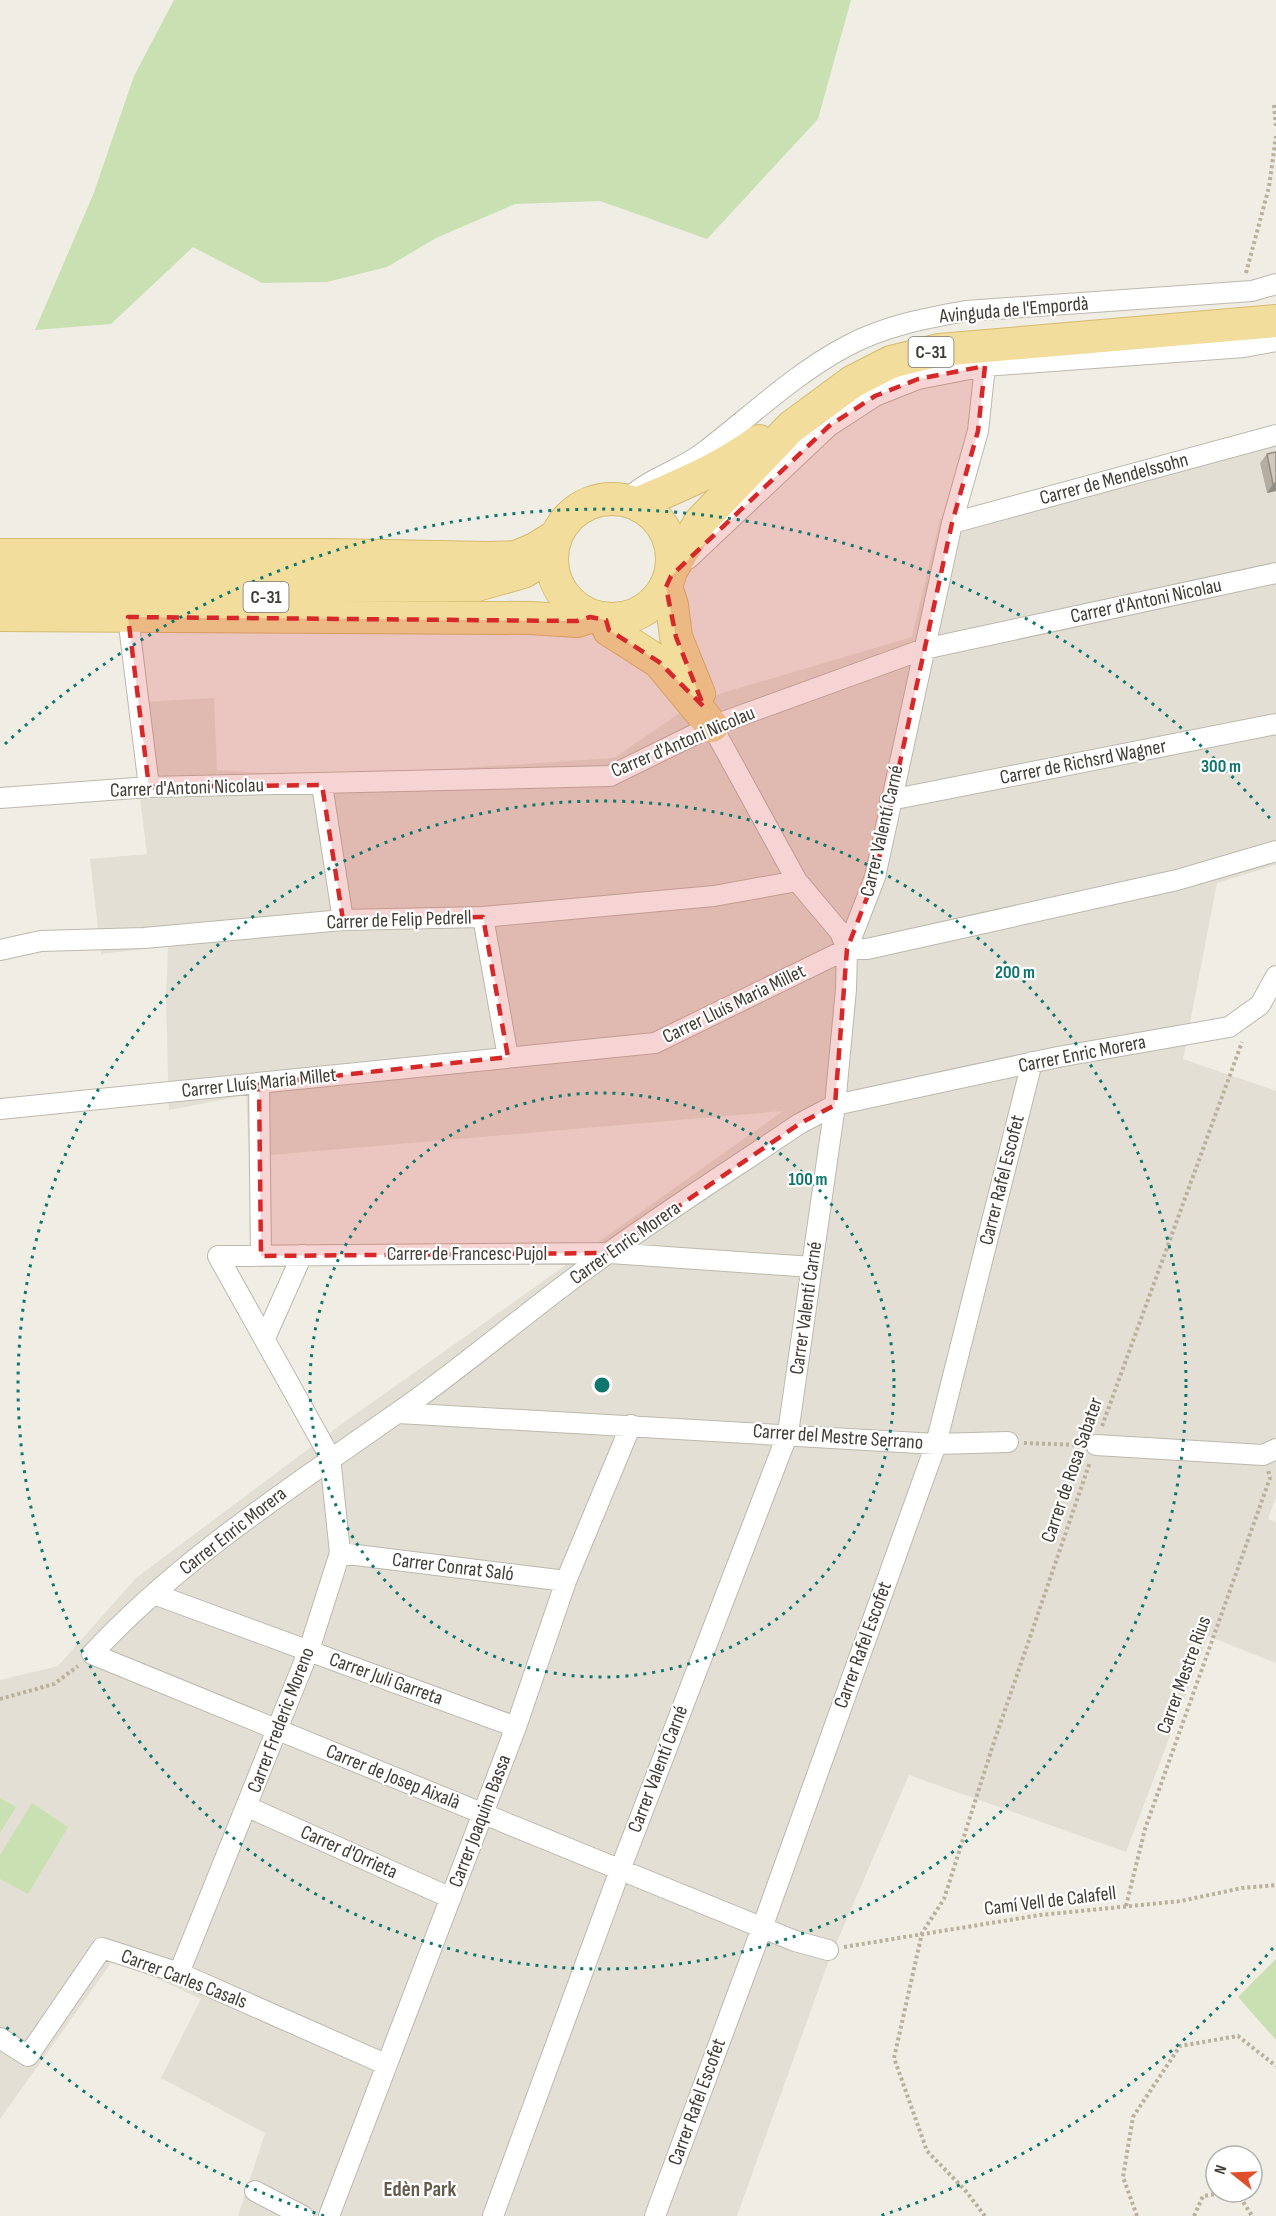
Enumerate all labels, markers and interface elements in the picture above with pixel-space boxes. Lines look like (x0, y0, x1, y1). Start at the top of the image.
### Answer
street label: Avinguda de l'Empordà (938, 292, 1089, 329)
road number: C-31 (908, 337, 954, 367)
street label: Carrer de Mendelssohn (1037, 448, 1191, 510)
street label: Carrer d'Antoni Nicolau (1068, 573, 1224, 629)
road number: C-31 (244, 582, 288, 612)
street label: Carrer d'Antoni Nicolau (607, 701, 759, 783)
street label: Carrer de Richsrd Wagner (998, 734, 1168, 790)
text: 300 m (1201, 756, 1241, 777)
street label: Carrer Valentí Carné (855, 763, 909, 899)
street label: Carrer d'Antoni Nicolau (110, 773, 264, 803)
street label: Carrer de Felip Pedrell (326, 905, 472, 935)
street label: Carrer Lluís Maria Millet (659, 959, 809, 1049)
text: 200 m (995, 962, 1035, 983)
street label: Carrer Enric Morera (1016, 1030, 1148, 1078)
street label: Carrer Lluís Maria Millet (180, 1063, 338, 1103)
street label: Carrer Rafel Escofet (974, 1113, 1030, 1247)
text: 100 m (789, 1169, 828, 1190)
street label: Carrer Enric Morera (565, 1196, 685, 1290)
street label: Carrer Valentí Carné (785, 1240, 827, 1376)
street label: Carrer de Francesc Pujol (387, 1242, 547, 1266)
centre of rings (592, 1375, 612, 1395)
street label: Carrer de Rosa Sabater (1036, 1394, 1108, 1546)
street label: Carrer del Mestre Serrano (752, 1419, 924, 1455)
street label: Carrer Enric Morera (175, 1482, 291, 1580)
street label: Carrer Conrat Saló (391, 1548, 515, 1586)
street label: Carrer Rafel Escofet (829, 1578, 897, 1712)
street label: Carrer Mestre Rius (1152, 1613, 1216, 1737)
street label: Carrer Frederic Moreno (242, 1644, 320, 1796)
street label: Carrer Juli Garreta (326, 1647, 446, 1711)
street label: Carrer Valentí Carné (623, 1702, 693, 1836)
street label: Carrer de Josep Aixalà (322, 1739, 464, 1815)
street label: Carrer Joaquim Bassa (444, 1751, 516, 1891)
street label: Carrer d'Orrieta (297, 1820, 401, 1884)
street label: Camí Vell de Calafell (983, 1881, 1117, 1921)
street label: Carrer Carles Casals (118, 1944, 250, 2014)
street label: Carrer Rafel Escofet (663, 2035, 731, 2169)
north arrow (1204, 2144, 1264, 2204)
text: N (1211, 2163, 1232, 2177)
district label: Edèn Park (384, 2177, 457, 2202)

